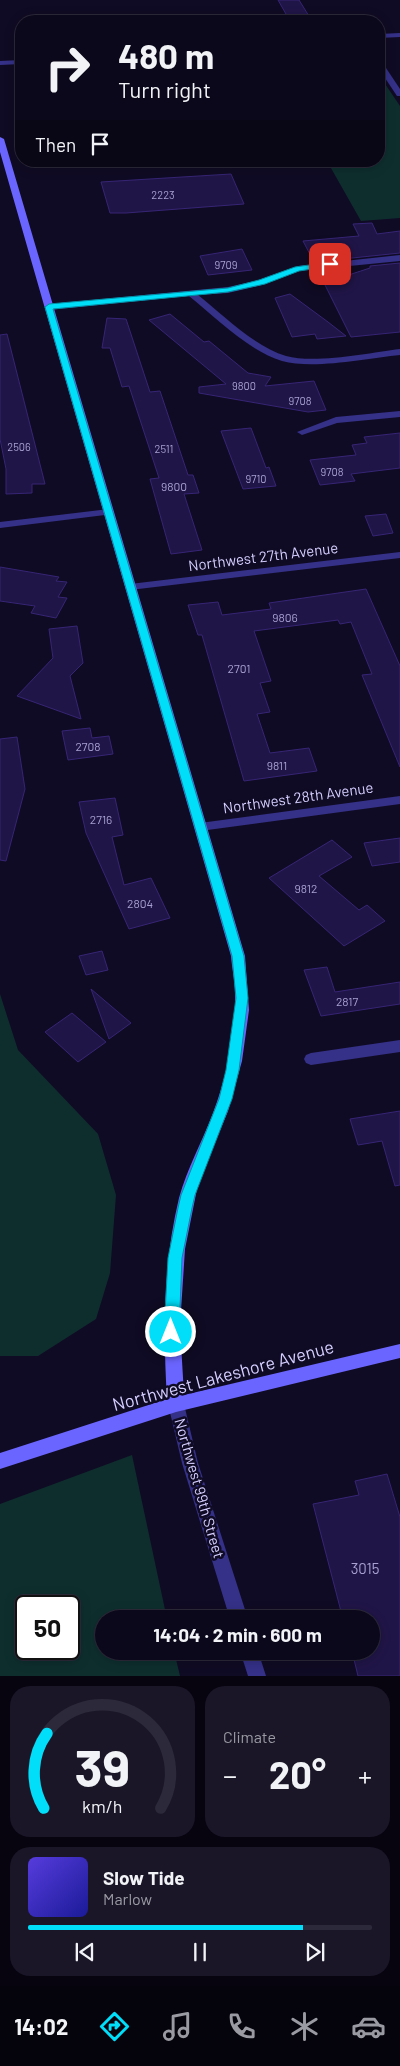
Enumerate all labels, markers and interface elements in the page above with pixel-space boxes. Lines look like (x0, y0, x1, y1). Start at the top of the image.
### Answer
text: 480 m (118, 34, 214, 76)
icon: right (35, 35, 100, 100)
text: Turn right (118, 76, 211, 102)
icon: arrive (86, 130, 114, 158)
text: Then (35, 133, 76, 156)
house number: 2223 (151, 188, 175, 201)
pin (309, 243, 351, 285)
icon: arrive (316, 250, 344, 278)
house number: 9709 (215, 258, 238, 271)
house number: 9800 (232, 379, 256, 392)
house number: 9708 (289, 394, 312, 407)
house number: 2506 (7, 440, 31, 453)
house number: 2511 (155, 442, 173, 455)
house number: 9708 (321, 465, 344, 478)
house number: 9710 (245, 472, 267, 485)
house number: 9800 (161, 479, 187, 493)
street label: Northwest 27th Avenue (187, 538, 339, 574)
house number: 9806 (272, 610, 298, 624)
house number: 2701 (228, 661, 250, 675)
house number: 2708 (75, 739, 101, 753)
house number: 9811 (267, 758, 287, 772)
street label: Northwest 28th Avenue (222, 778, 374, 816)
house number: 2716 (90, 812, 112, 826)
house number: 9812 (295, 881, 317, 895)
house number: 2804 (127, 896, 153, 910)
house number: 2817 (336, 994, 358, 1008)
position arrow (144, 1305, 196, 1357)
street label: Northwest Lakeshore Avenue (110, 1335, 336, 1415)
street label: Northwest 99th Street (171, 1416, 229, 1560)
house number: 3015 (351, 1559, 379, 1577)
speed limit sign: 50 (15, 1595, 80, 1660)
text: 14:04 · 2 min · 600 m (153, 1623, 322, 1646)
text: Climate (223, 1727, 276, 1746)
text: 39 (75, 1735, 130, 1797)
text: 20° (269, 1751, 326, 1797)
text: − (223, 1758, 237, 1792)
text: + (358, 1758, 372, 1792)
text: km/h (82, 1795, 123, 1817)
text: Slow Tide (103, 1866, 185, 1889)
text: Marlow (103, 1889, 152, 1908)
icon: previous (71, 1938, 99, 1966)
icon: pause (186, 1938, 214, 1966)
icon: next (301, 1938, 329, 1966)
icon: directions (97, 2009, 132, 2044)
icon: music (160, 2009, 195, 2044)
icon: phone (224, 2009, 259, 2044)
icon: climate (287, 2009, 322, 2044)
icon: car (351, 2009, 386, 2044)
text: 14:02 (14, 2013, 68, 2039)

